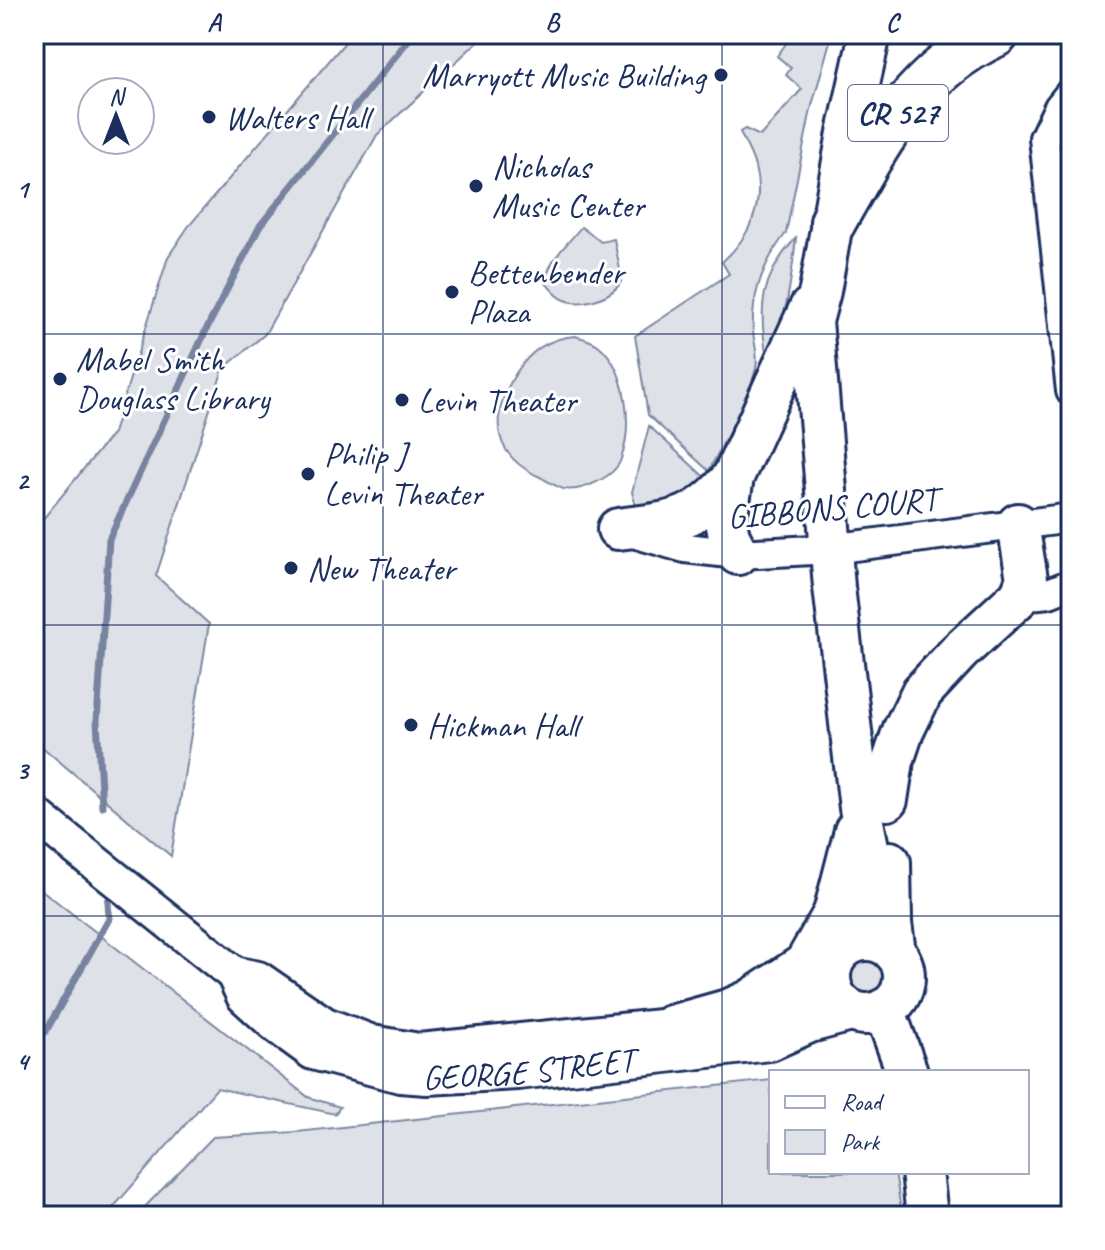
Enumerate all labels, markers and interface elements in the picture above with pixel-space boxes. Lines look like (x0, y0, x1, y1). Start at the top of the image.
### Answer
text: A (207, 6, 222, 39)
text: B (545, 6, 561, 39)
text: C (886, 6, 902, 39)
place label: Marryott Music Building (422, 54, 708, 97)
marker: Marryott Music Building (712, 66, 730, 84)
north arrow (76, 76, 156, 156)
text: N (109, 83, 126, 111)
road number: CR 527 (848, 85, 948, 141)
place label: Walters Hall (225, 96, 375, 139)
marker: Walters Hall (200, 108, 218, 126)
place label: Nicholas Music Center (492, 145, 647, 227)
text: 1 (16, 173, 31, 206)
marker: Nicholas Music Center (467, 177, 485, 195)
place label: Bettenbender Plaza (468, 251, 627, 333)
marker: Bettenbender Plaza (443, 283, 461, 301)
place label: Mabel Smith Douglass Library (76, 338, 272, 420)
marker: Mabel Smith Douglass Library (51, 370, 69, 388)
place label: Levin Theater (418, 379, 579, 422)
marker: Levin Theater (393, 391, 411, 409)
place label: Philip J Levin Theater (324, 433, 485, 515)
text: 2 (16, 464, 30, 497)
marker: Philip J Levin Theater (299, 465, 317, 483)
street label: GIBBONS COURT (726, 476, 947, 538)
place label: New Theater (307, 547, 459, 590)
marker: New Theater (282, 559, 300, 577)
place label: Hickman Hall (427, 704, 584, 747)
marker: Hickman Hall (402, 716, 420, 734)
text: 3 (16, 754, 30, 787)
street label: GEORGE STREET (421, 1037, 643, 1099)
text: 4 (16, 1045, 31, 1078)
legend (769, 1070, 1029, 1174)
text: Road (841, 1087, 885, 1117)
text: Park (841, 1127, 881, 1157)

